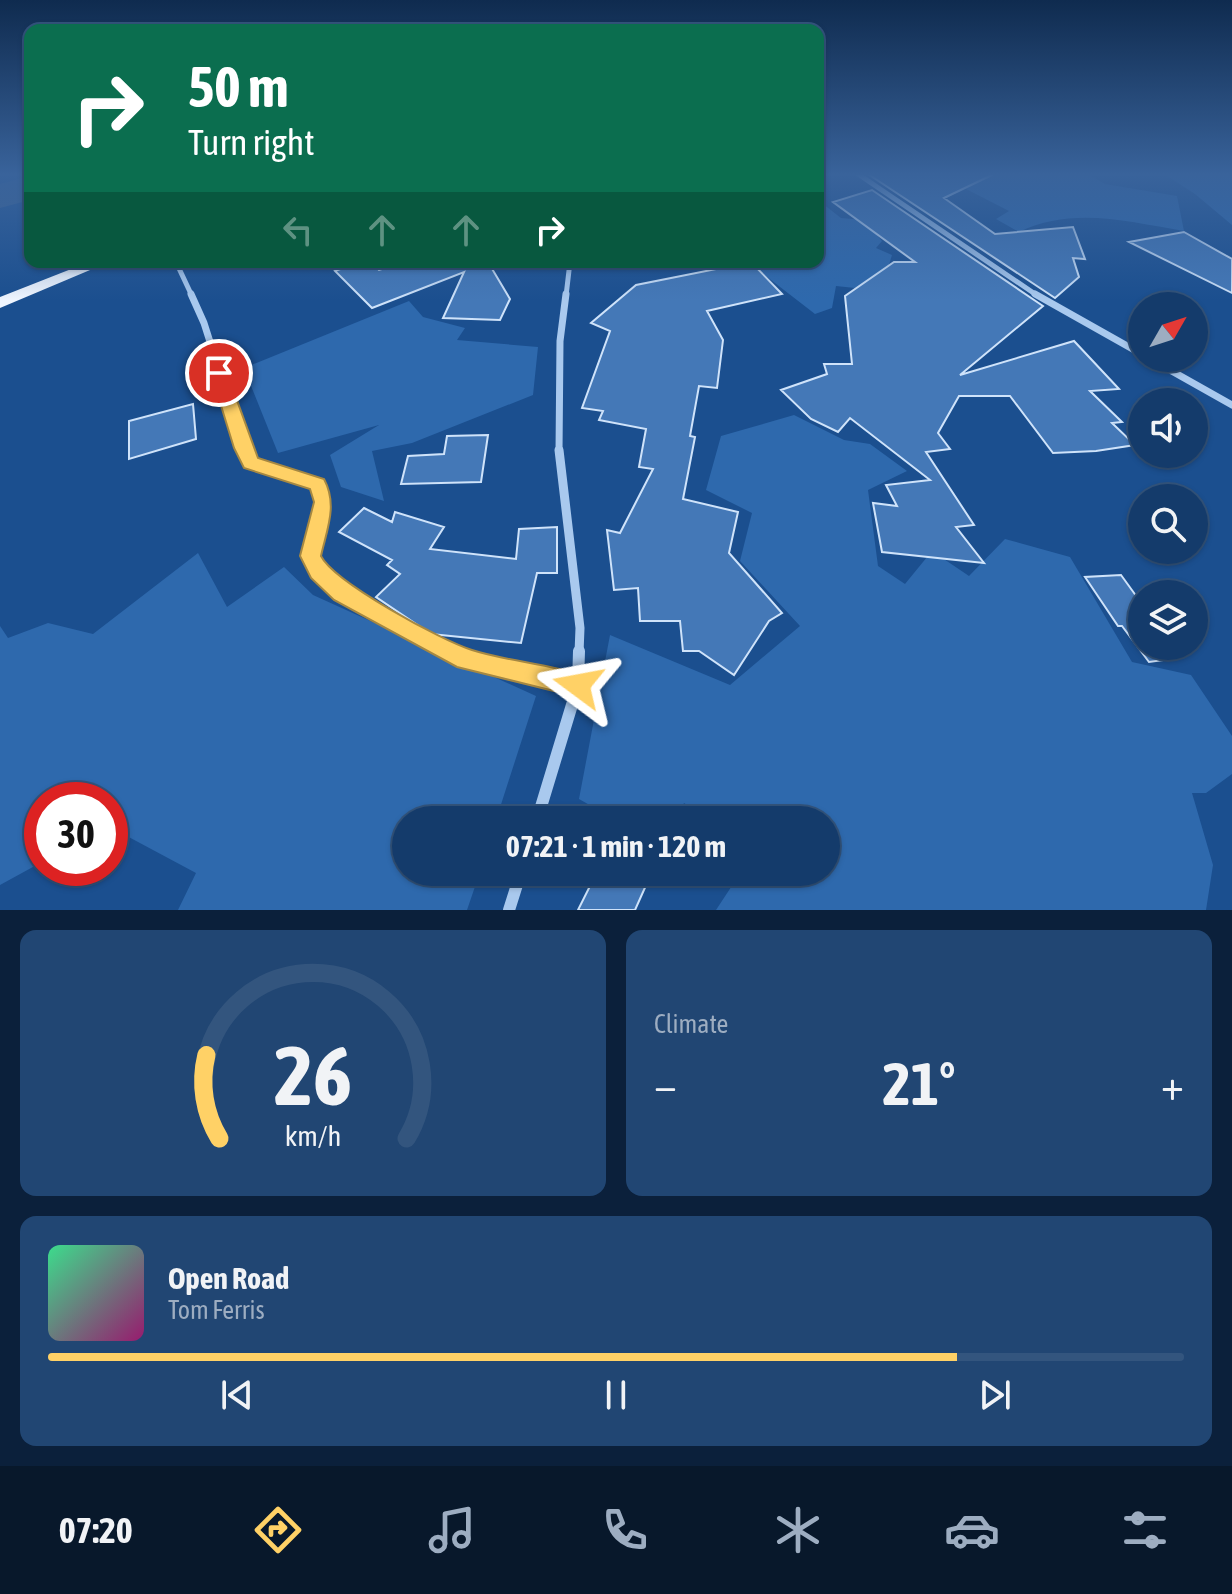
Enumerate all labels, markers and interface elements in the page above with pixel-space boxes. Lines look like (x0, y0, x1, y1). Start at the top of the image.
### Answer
text: 50 m (188, 55, 289, 119)
icon: right (56, 56, 160, 160)
text: Turn right (188, 121, 315, 163)
icon: left (276, 208, 320, 252)
icon: ahead (360, 208, 404, 252)
icon: ahead (444, 208, 488, 252)
icon: right (528, 208, 572, 252)
north arrow (1128, 292, 1208, 372)
map controls (1128, 292, 1208, 660)
pin (185, 339, 253, 407)
icon: arrive (197, 351, 241, 395)
button: sound (1128, 388, 1208, 468)
button: search (1128, 484, 1208, 564)
button: layers (1128, 580, 1208, 660)
position arrow (536, 643, 620, 727)
speed limit sign: 30 (24, 782, 128, 886)
text: 07:21 · 1 min · 120 m (506, 829, 726, 863)
text: Climate (654, 1009, 728, 1039)
text: 26 (274, 1027, 352, 1123)
text: 21° (883, 1049, 955, 1118)
text: − (654, 1059, 677, 1109)
text: + (1161, 1059, 1184, 1109)
text: km/h (285, 1119, 341, 1152)
text: Open Road (168, 1261, 289, 1295)
text: Tom Ferris (168, 1295, 265, 1325)
icon: previous (215, 1373, 259, 1417)
icon: pause (594, 1373, 638, 1417)
icon: next (973, 1373, 1017, 1417)
icon: directions (250, 1502, 306, 1558)
icon: music (424, 1502, 480, 1558)
icon: phone (597, 1502, 653, 1558)
icon: climate (770, 1502, 826, 1558)
icon: car (944, 1502, 1000, 1558)
icon: filters (1117, 1502, 1173, 1558)
text: 07:20 (59, 1509, 133, 1551)

